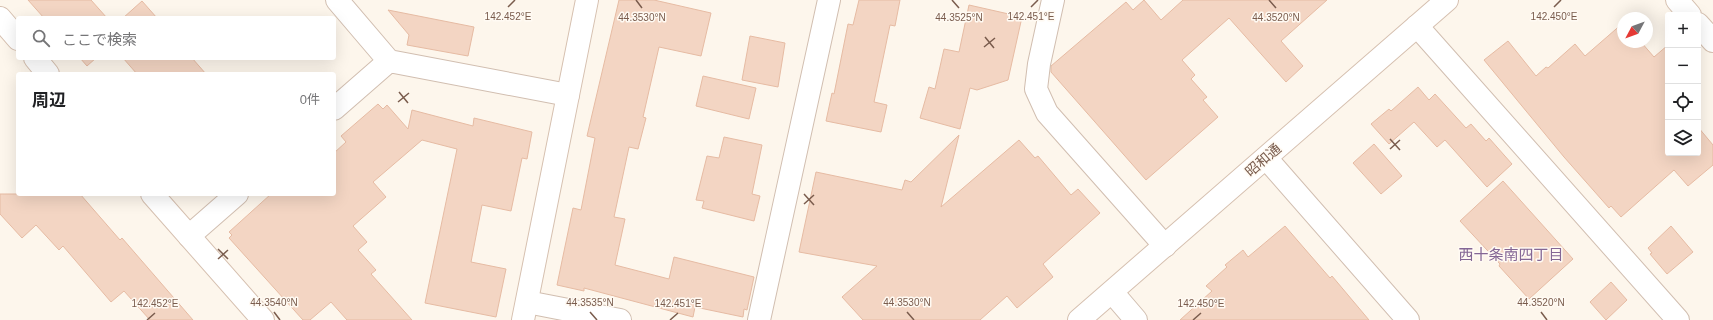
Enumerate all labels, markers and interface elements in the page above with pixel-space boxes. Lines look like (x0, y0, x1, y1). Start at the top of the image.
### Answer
text: 142.452°E (485, 11, 532, 22)
text: 142.451°E (1008, 11, 1055, 22)
text: 142.450°E (1531, 11, 1578, 22)
text: 44.3530°N (618, 12, 666, 23)
text: 44.3525°N (935, 12, 983, 23)
text: 44.3520°N (1252, 12, 1300, 23)
north arrow (1617, 12, 1653, 48)
map controls (1665, 12, 1701, 156)
button: + (1665, 12, 1701, 48)
search box (16, 16, 336, 60)
icon: search (30, 27, 52, 49)
text: ここで検索 (62, 31, 137, 48)
button: − (1665, 48, 1701, 84)
button: locate (1665, 84, 1701, 120)
text: 周辺 (32, 91, 66, 110)
text: 0件 (300, 92, 320, 107)
button: layers (1665, 120, 1701, 156)
street label: 昭和通 (1242, 140, 1284, 180)
district label: 西十条南四丁目 (1458, 246, 1564, 263)
text: 44.3540°N (250, 297, 298, 308)
text: 44.3535°N (566, 297, 614, 308)
text: 44.3530°N (883, 297, 931, 308)
text: 44.3520°N (1517, 297, 1565, 308)
text: 142.452°E (132, 298, 179, 309)
text: 142.451°E (655, 298, 702, 309)
text: 142.450°E (1178, 298, 1225, 309)

